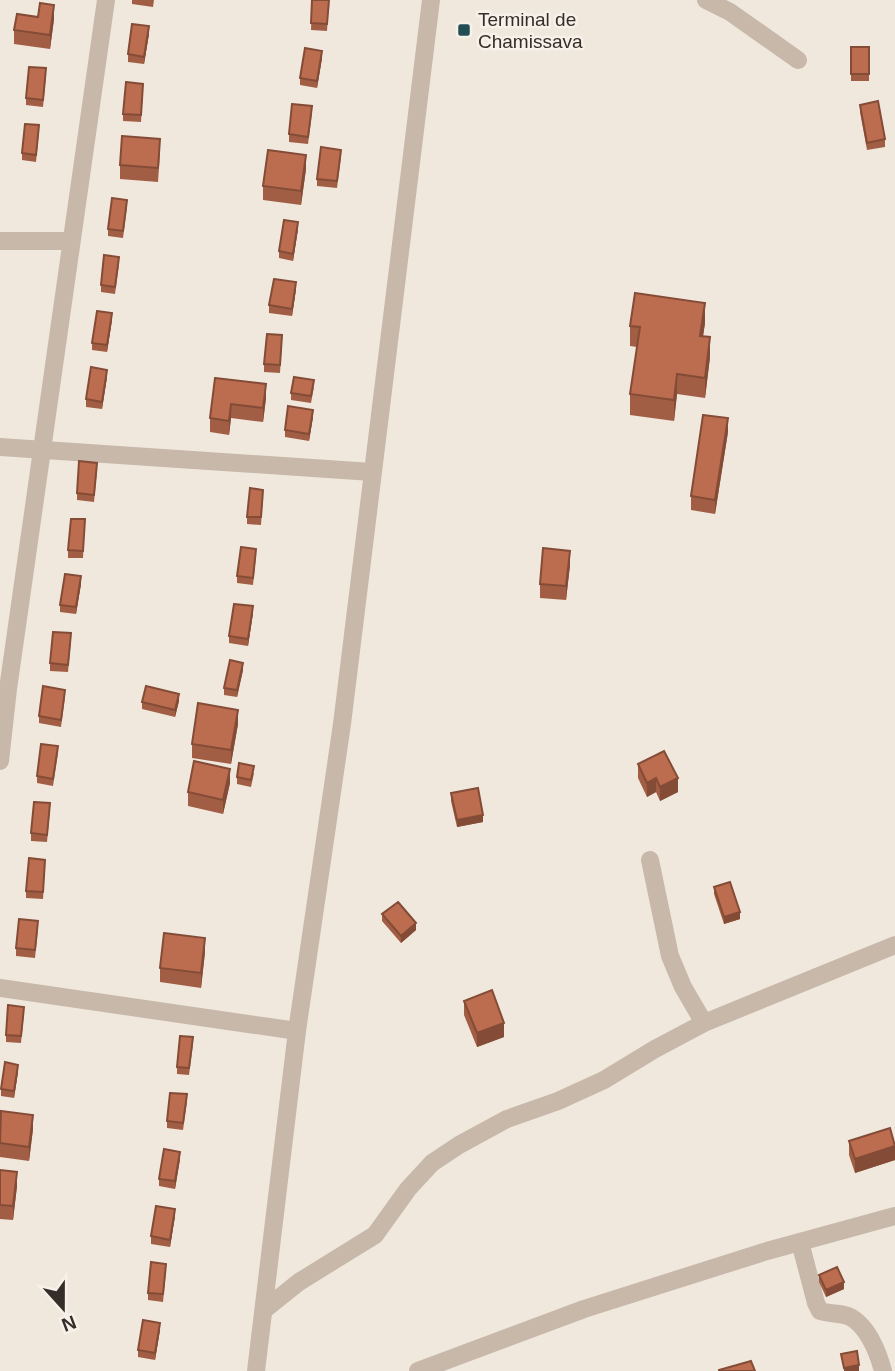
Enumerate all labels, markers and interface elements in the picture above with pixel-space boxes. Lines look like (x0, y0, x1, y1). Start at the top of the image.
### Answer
place label: Terminal de Chamissava (478, 9, 583, 52)
marker: Terminal de Chamissava (456, 22, 472, 38)
north arrow (28, 1273, 98, 1343)
text: N (59, 1311, 79, 1336)

